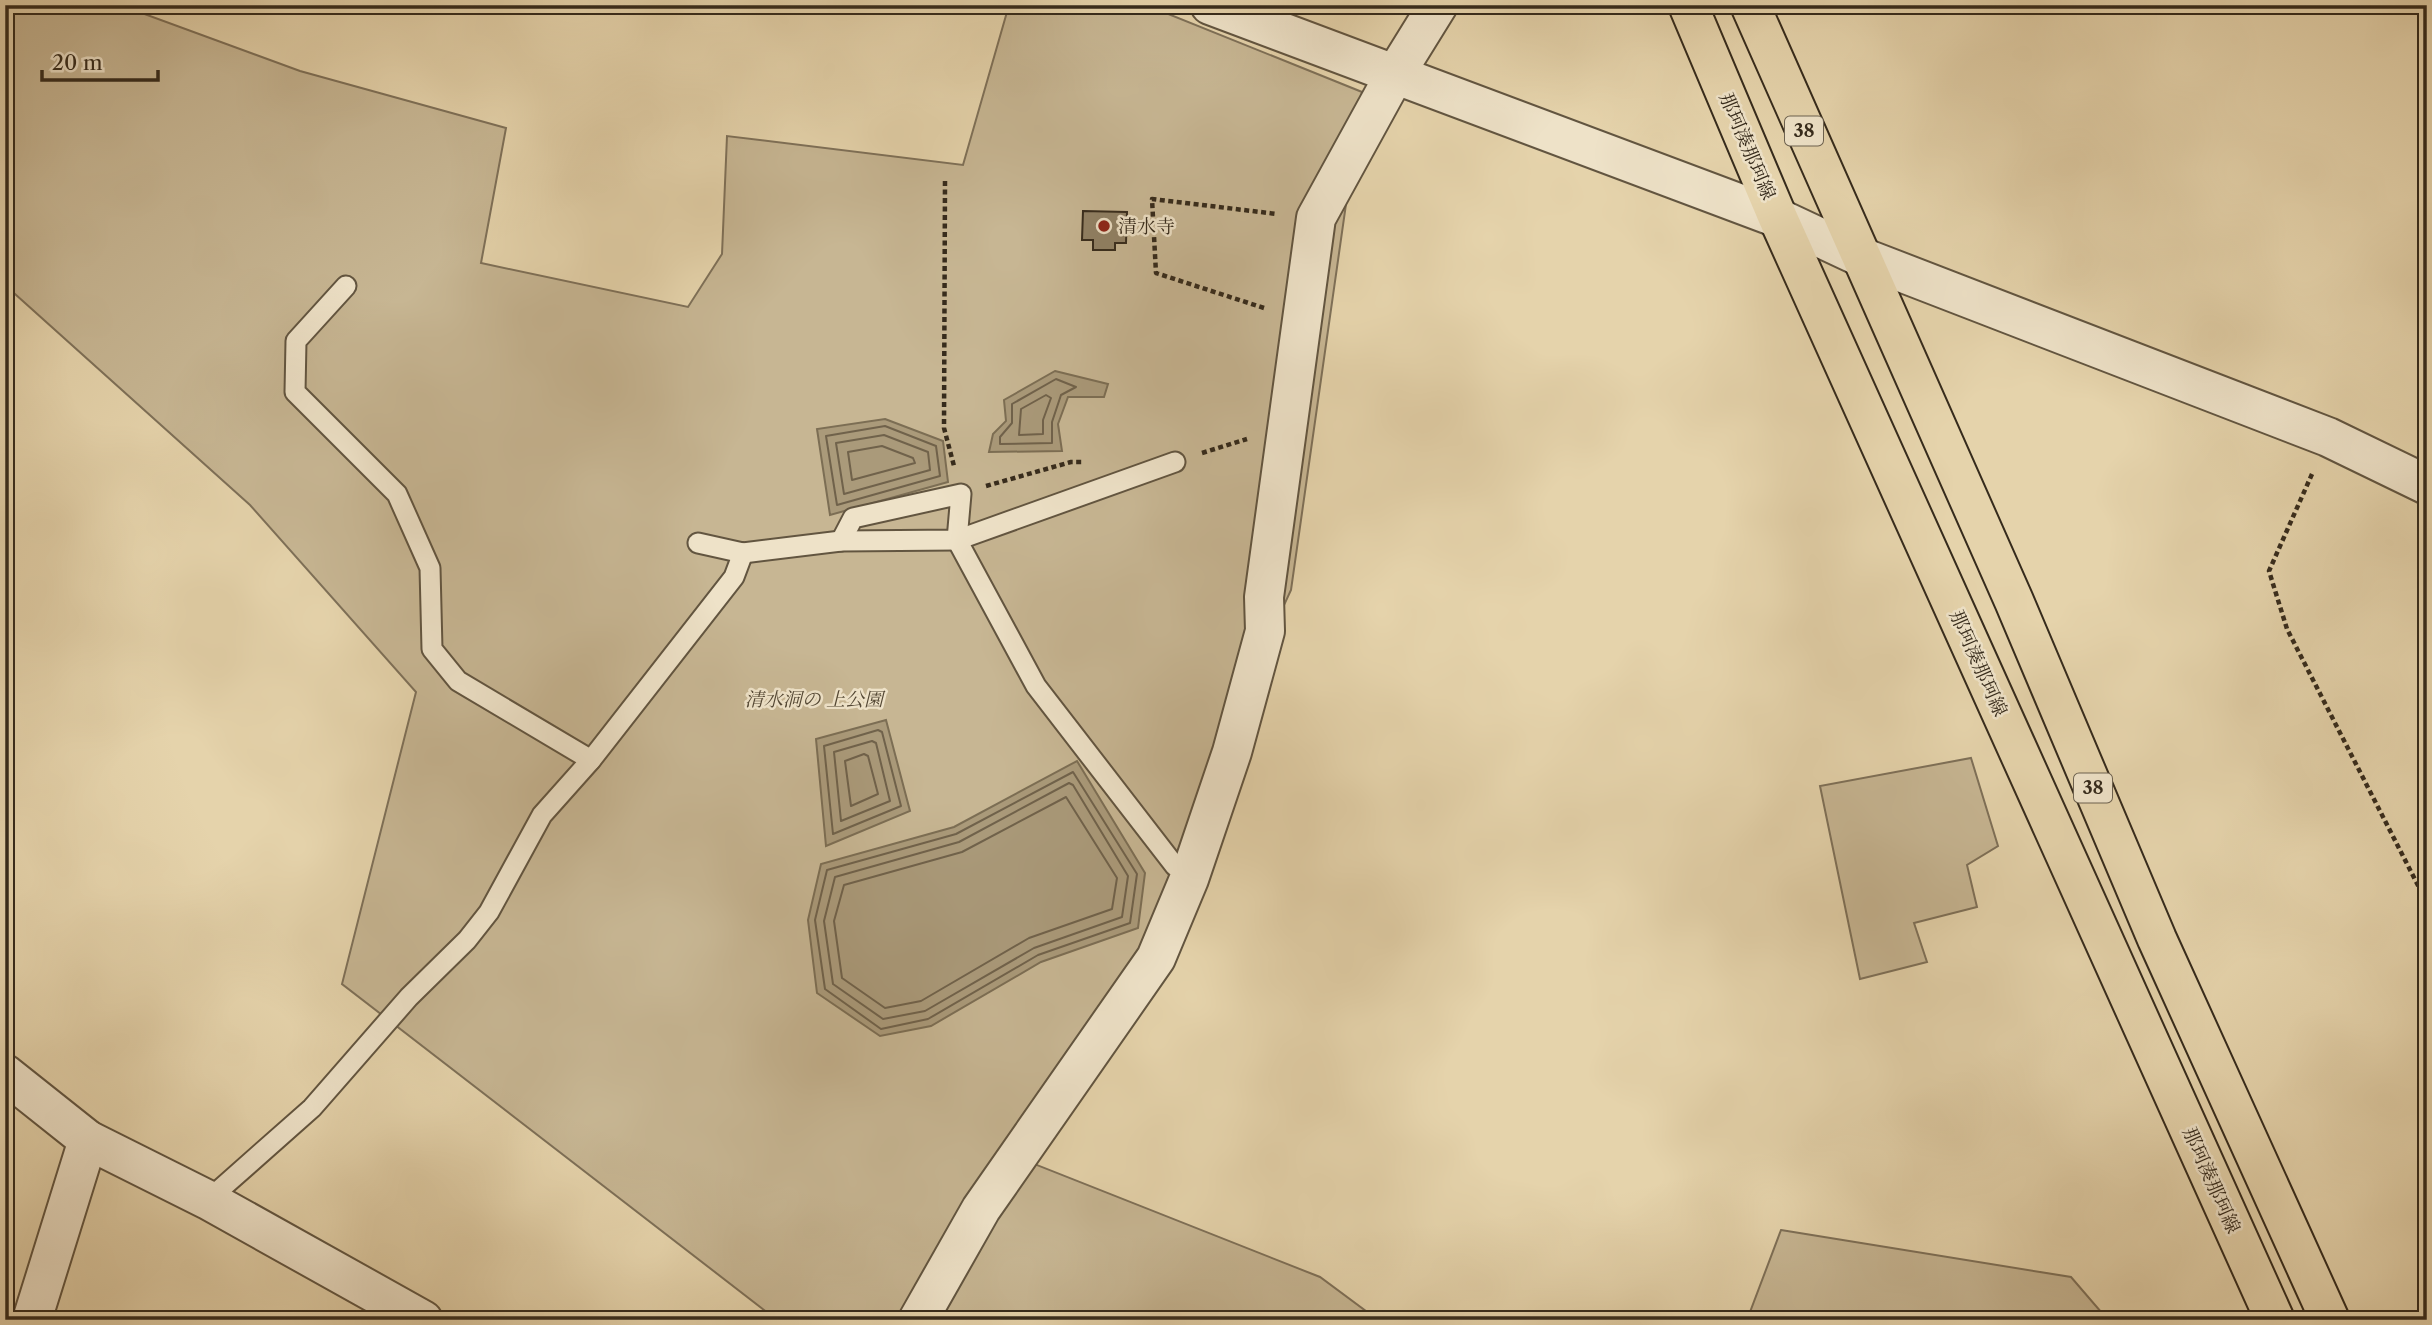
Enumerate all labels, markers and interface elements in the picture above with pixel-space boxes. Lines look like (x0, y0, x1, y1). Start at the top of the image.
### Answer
scale bar (42, 38, 158, 82)
text: 20 m (52, 50, 103, 75)
street label: 那珂湊那珂線 (1715, 89, 1780, 203)
road number: 38 (1785, 116, 1823, 146)
place label: 清水寺 (1118, 215, 1175, 238)
marker: 清水寺 (1096, 218, 1112, 234)
street label: 那珂湊那珂線 (1945, 606, 2012, 720)
park label: 清水洞の 上公園 (745, 688, 886, 711)
road number: 38 (2074, 774, 2112, 802)
street label: 那珂湊那珂線 (2178, 1123, 2245, 1237)

